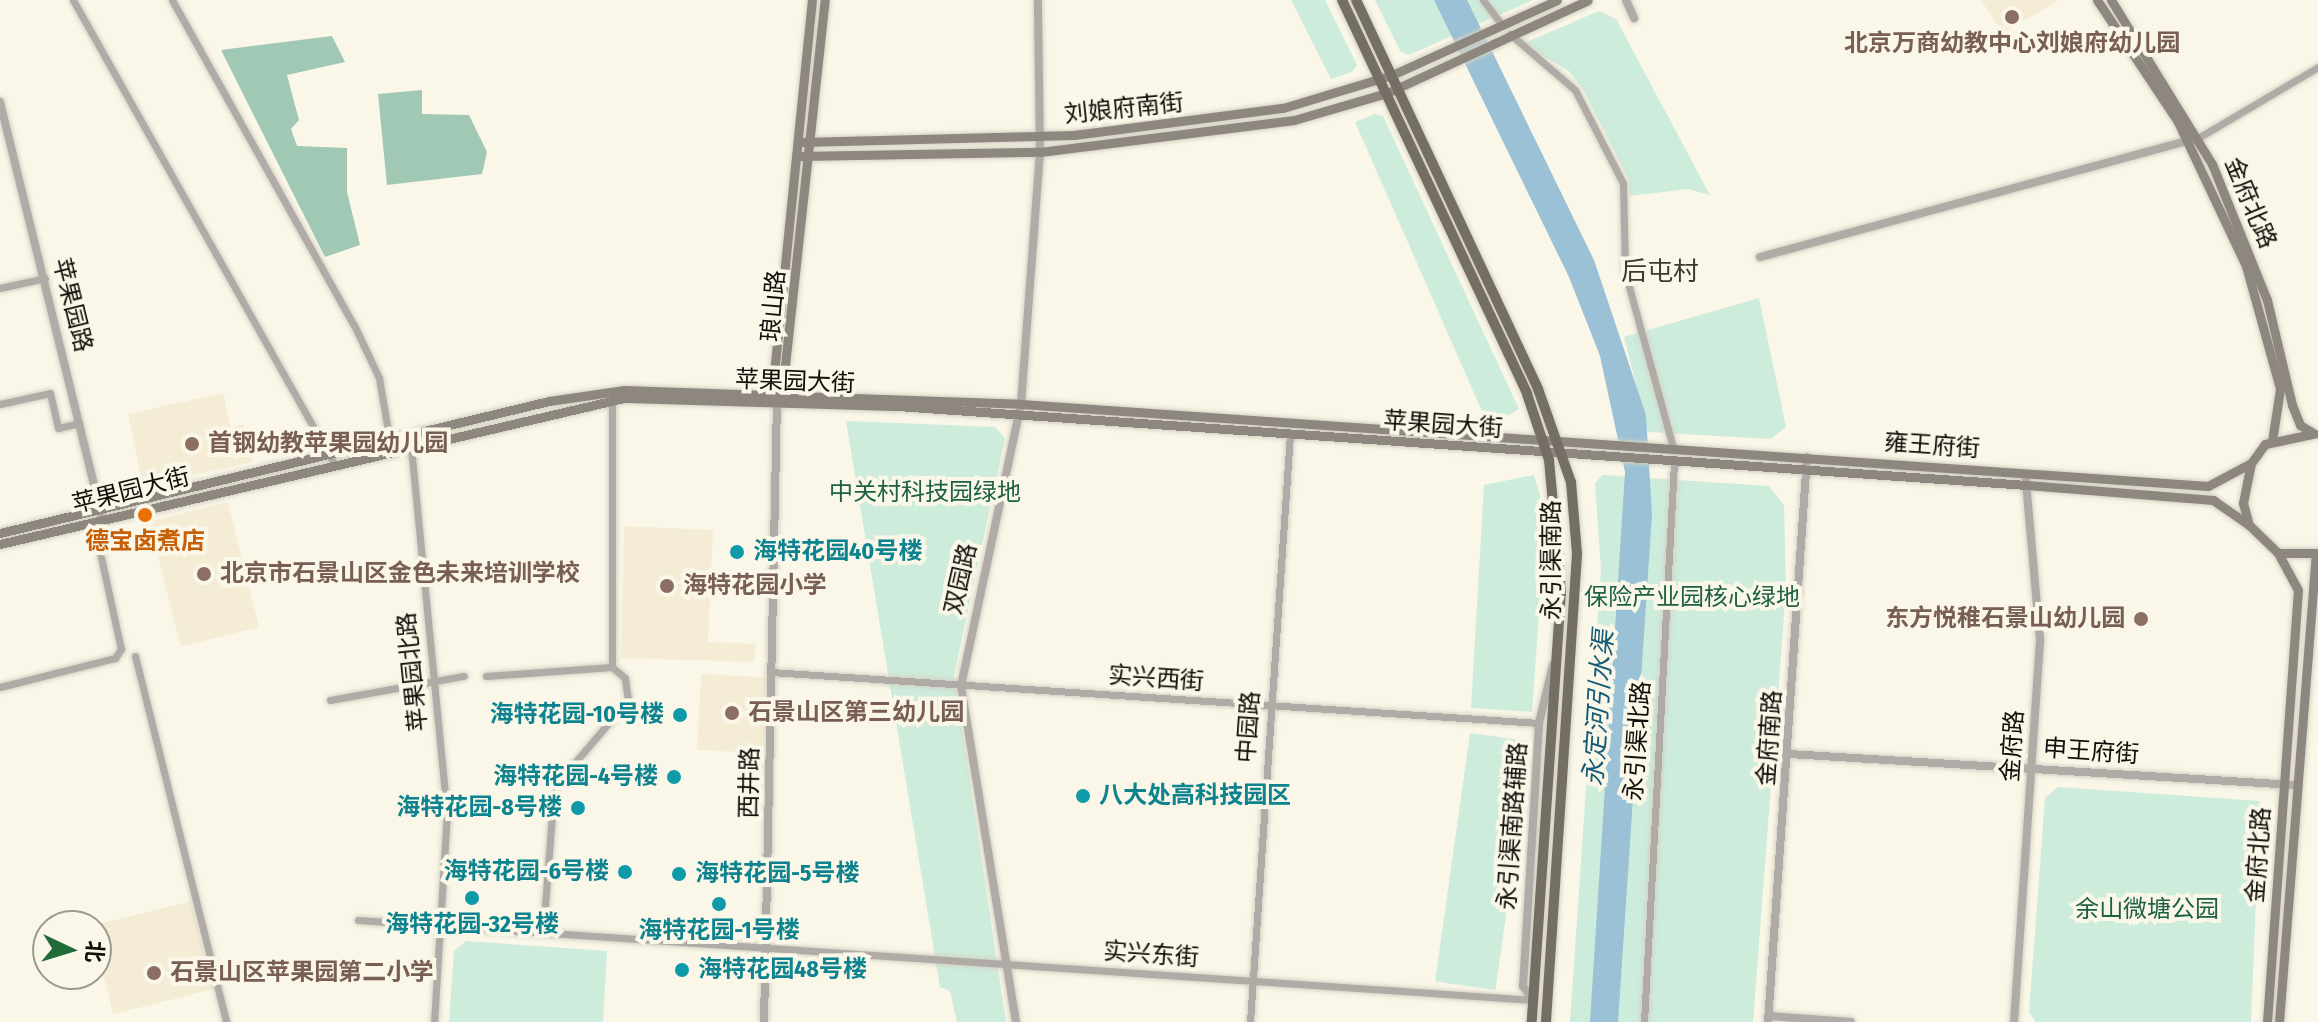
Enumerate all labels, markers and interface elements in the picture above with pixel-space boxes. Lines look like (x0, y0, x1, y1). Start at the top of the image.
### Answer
marker: 北京万商幼教中心刘娘府幼儿园 (2003, 8, 2021, 26)
place label: 北京万商幼教中心刘娘府幼儿园 (1844, 30, 2180, 58)
street label: 刘娘府南街 (1063, 88, 1185, 130)
street label: 金府北路 (2218, 153, 2282, 253)
street label: 苹果园路 (46, 255, 98, 355)
district label: 后屯村 (1621, 256, 1699, 288)
street label: 琅山路 (757, 269, 791, 343)
street label: 苹果园大街 (735, 366, 855, 398)
street label: 苹果园大街 (1382, 406, 1504, 444)
street label: 雍王府街 (1883, 428, 1981, 464)
place label: 首钢幼教苹果园幼儿园 (208, 430, 448, 458)
marker: 首钢幼教苹果园幼儿园 (183, 435, 201, 453)
street label: 苹果园大街 (69, 463, 193, 519)
park label: 中关村科技园绿地 (829, 479, 1021, 507)
street label: 永引渠南路 (1538, 500, 1566, 620)
marker: 德宝卤煮店 (136, 506, 154, 524)
place label: 德宝卤煮店 (85, 528, 205, 556)
place label: 海特花园40号楼 (753, 538, 922, 566)
street label: 双园路 (939, 541, 983, 617)
marker: 海特花园40号楼 (728, 543, 746, 561)
place label: 北京市石景山区金色未来培训学校 (220, 560, 580, 588)
marker: 北京市石景山区金色未来培训学校 (195, 565, 213, 583)
place label: 海特花园小学 (683, 572, 827, 600)
marker: 海特花园小学 (658, 577, 676, 595)
park label: 保险产业园核心绿地 (1584, 584, 1800, 612)
place label: 东方悦稚石景山幼儿园 (1885, 605, 2125, 633)
marker: 东方悦稚石景山幼儿园 (2132, 610, 2150, 628)
street label: 苹果园北路 (392, 611, 434, 733)
water label: 永定河引水渠 (1578, 629, 1620, 787)
street label: 实兴西街 (1107, 661, 1205, 697)
street label: 永引渠北路 (1619, 680, 1657, 802)
street label: 金府南路 (1752, 689, 1788, 787)
street label: 中园路 (1232, 690, 1266, 764)
place label: 石景山区第三幼儿园 (748, 699, 964, 727)
place label: 海特花园-10号楼 (489, 701, 664, 729)
marker: 石景山区第三幼儿园 (723, 704, 741, 722)
marker: 海特花园-10号楼 (671, 706, 689, 724)
street label: 金府路 (1996, 709, 2030, 783)
street label: 申王府街 (2042, 734, 2140, 770)
street label: 永引渠南路辅路 (1493, 741, 1533, 911)
street label: 西井路 (735, 747, 765, 819)
place label: 海特花园-4号楼 (493, 763, 658, 791)
marker: 海特花园-4号楼 (665, 768, 683, 786)
place label: 八大处高科技园区 (1099, 782, 1291, 810)
marker: 八大处高科技园区 (1074, 787, 1092, 805)
place label: 海特花园-8号楼 (396, 794, 562, 822)
marker: 海特花园-8号楼 (569, 799, 587, 817)
street label: 金府北路 (2241, 806, 2277, 904)
place label: 海特花园-6号楼 (443, 858, 609, 886)
place label: 海特花园-5号楼 (695, 860, 860, 888)
marker: 海特花园-6号楼 (616, 863, 634, 881)
marker: 海特花园-5号楼 (670, 865, 688, 883)
marker: 海特花园-32号楼 (463, 889, 481, 907)
marker: 海特花园-1号楼 (710, 895, 728, 913)
park label: 余山微塘公园 (2075, 896, 2219, 924)
north arrow (32, 910, 112, 990)
place label: 海特花园-32号楼 (385, 911, 559, 939)
place label: 海特花园-1号楼 (638, 917, 800, 945)
street label: 实兴东街 (1102, 937, 1200, 973)
text: 北 (80, 940, 109, 963)
place label: 海特花园48号楼 (698, 956, 867, 984)
place label: 石景山区苹果园第二小学 (170, 959, 434, 987)
marker: 海特花园48号楼 (673, 961, 691, 979)
marker: 石景山区苹果园第二小学 (145, 964, 163, 982)

